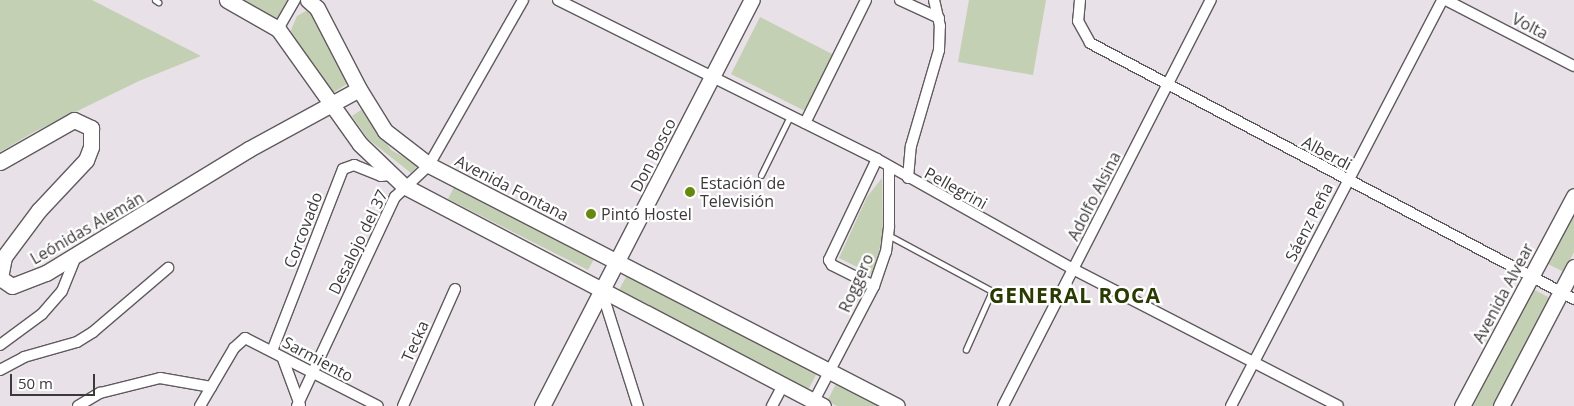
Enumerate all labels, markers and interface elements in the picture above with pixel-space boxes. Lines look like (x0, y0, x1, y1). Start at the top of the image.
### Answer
street label: Volta (1509, 9, 1551, 43)
street label: Don Bosco (626, 115, 680, 195)
street label: Alberdi (1299, 132, 1355, 174)
street label: Adolfo Alsina (1063, 148, 1125, 244)
street label: Avenida Fontana (452, 151, 572, 225)
street label: Pellegrini (921, 163, 991, 213)
place label: Estación de Televisión (700, 173, 785, 211)
street label: Sáenz Peña (1281, 180, 1337, 264)
marker: Estación de Televisión (684, 186, 696, 198)
street label: Desalojo del 37 (324, 187, 392, 297)
street label: Leónidas Alemán (27, 188, 147, 268)
street label: Corcovado (280, 189, 326, 271)
place label: Pintó Hostel (601, 204, 692, 224)
marker: Pintó Hostel (585, 208, 597, 220)
street label: Avenida Alvear (1469, 240, 1537, 346)
street label: Roggero (835, 251, 877, 315)
district label: GENERAL ROCA (988, 282, 1162, 308)
street label: Tecka (398, 318, 432, 364)
street label: Sarmiento (279, 332, 357, 386)
scale bar (12, 364, 98, 396)
text: 50 m (18, 373, 53, 393)

